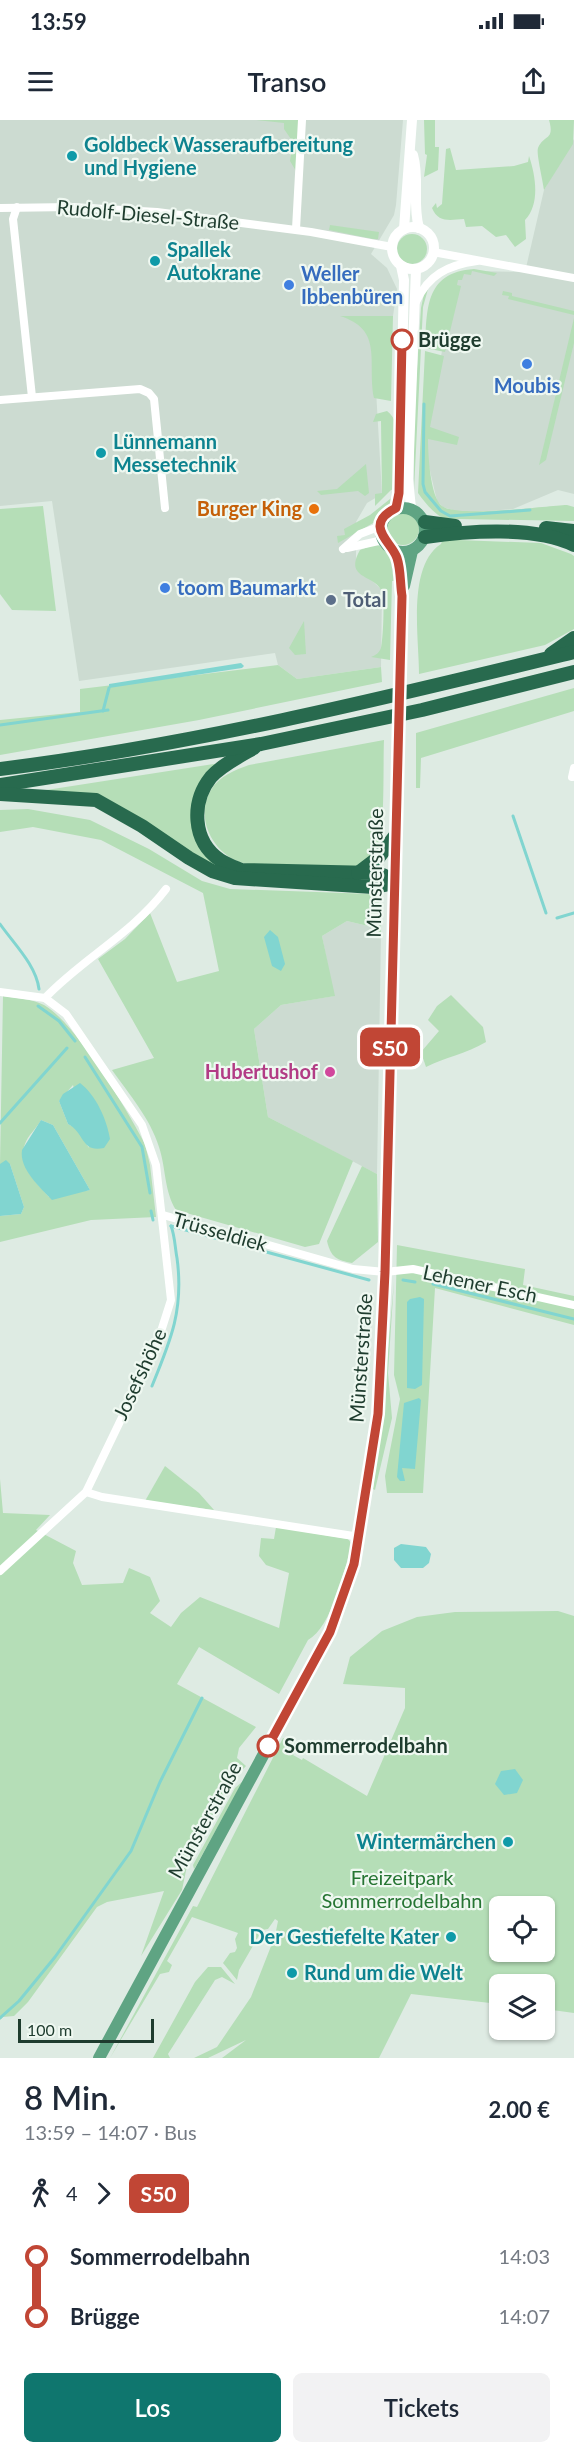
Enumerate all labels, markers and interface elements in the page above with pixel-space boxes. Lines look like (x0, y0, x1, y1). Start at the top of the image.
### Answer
text: 13:59 (30, 8, 87, 35)
icon: menu (24, 65, 57, 98)
text: Transo (248, 65, 326, 98)
icon: share (517, 65, 550, 98)
place label: Goldbeck Wasseraufbereitung und Hygiene (84, 132, 354, 179)
marker: Goldbeck Wasseraufbereitung und Hygiene (65, 149, 79, 163)
street label: Rudolf-Diesel-Straße (56, 194, 240, 234)
place label: Spallek Autokrane (166, 237, 261, 284)
marker: Spallek Autokrane (148, 254, 162, 268)
place label: Weller Ibbenbüren (301, 261, 403, 308)
marker: Weller Ibbenbüren (282, 278, 296, 292)
place label: Brügge (418, 327, 482, 351)
marker: Brügge (391, 329, 413, 351)
marker: Moubis (520, 357, 534, 371)
place label: Moubis (494, 373, 560, 397)
place label: Lünnemann Messetechnik (113, 429, 237, 476)
marker: Lünnemann Messetechnik (94, 446, 108, 460)
place label: Burger King (197, 496, 302, 520)
marker: Burger King (307, 502, 321, 516)
place label: toom Baumarkt (177, 575, 316, 599)
marker: toom Baumarkt (158, 581, 172, 595)
place label: Total (343, 587, 386, 611)
marker: Total (324, 593, 338, 607)
street label: Münsterstraße (361, 808, 387, 938)
line badge: S50 (356, 1028, 424, 1066)
text: S50 (372, 1035, 408, 1060)
place label: Hubertushof (205, 1059, 319, 1083)
marker: Hubertushof (323, 1065, 337, 1079)
street label: Trüsseldiek (170, 1206, 271, 1256)
street label: Lehener Esch (421, 1259, 540, 1307)
street label: Münsterstraße (344, 1293, 376, 1423)
street label: Josefshöhe (107, 1324, 171, 1423)
place label: Sommerrodelbahn (284, 1733, 448, 1757)
marker: Sommerrodelbahn (257, 1735, 279, 1757)
street label: Münsterstraße (162, 1757, 246, 1882)
place label: Wintermärchen (356, 1829, 496, 1853)
marker: Wintermärchen (501, 1835, 515, 1849)
park label: Freizeitpark Sommerrodelbahn (321, 1865, 483, 1912)
map controls (489, 1896, 555, 2040)
button: locate (489, 1896, 555, 1962)
place label: Der Gestiefelte Kater (249, 1924, 440, 1948)
marker: Der Gestiefelte Kater (444, 1930, 458, 1944)
place label: Rund um die Welt (304, 1960, 463, 1984)
marker: Rund um die Welt (285, 1966, 299, 1980)
button: layers (489, 1974, 555, 2040)
scale bar (18, 2016, 154, 2044)
text: 100 m (27, 2020, 72, 2039)
text: 8 Min. (24, 2077, 117, 2117)
text: 2.00 € (488, 2096, 550, 2123)
text: 13:59 – 14:07 · Bus (24, 2120, 197, 2144)
icon: walk (24, 2177, 57, 2210)
icon: forward (87, 2177, 120, 2210)
text: 4 (66, 2181, 78, 2205)
text: S50 (141, 2181, 177, 2206)
text: Sommerrodelbahn (70, 2243, 250, 2270)
text: 14:03 (499, 2244, 550, 2268)
text: Brügge (70, 2303, 140, 2330)
text: 14:07 (499, 2304, 550, 2328)
button: Los (24, 2373, 281, 2442)
button: Tickets (293, 2373, 550, 2442)

